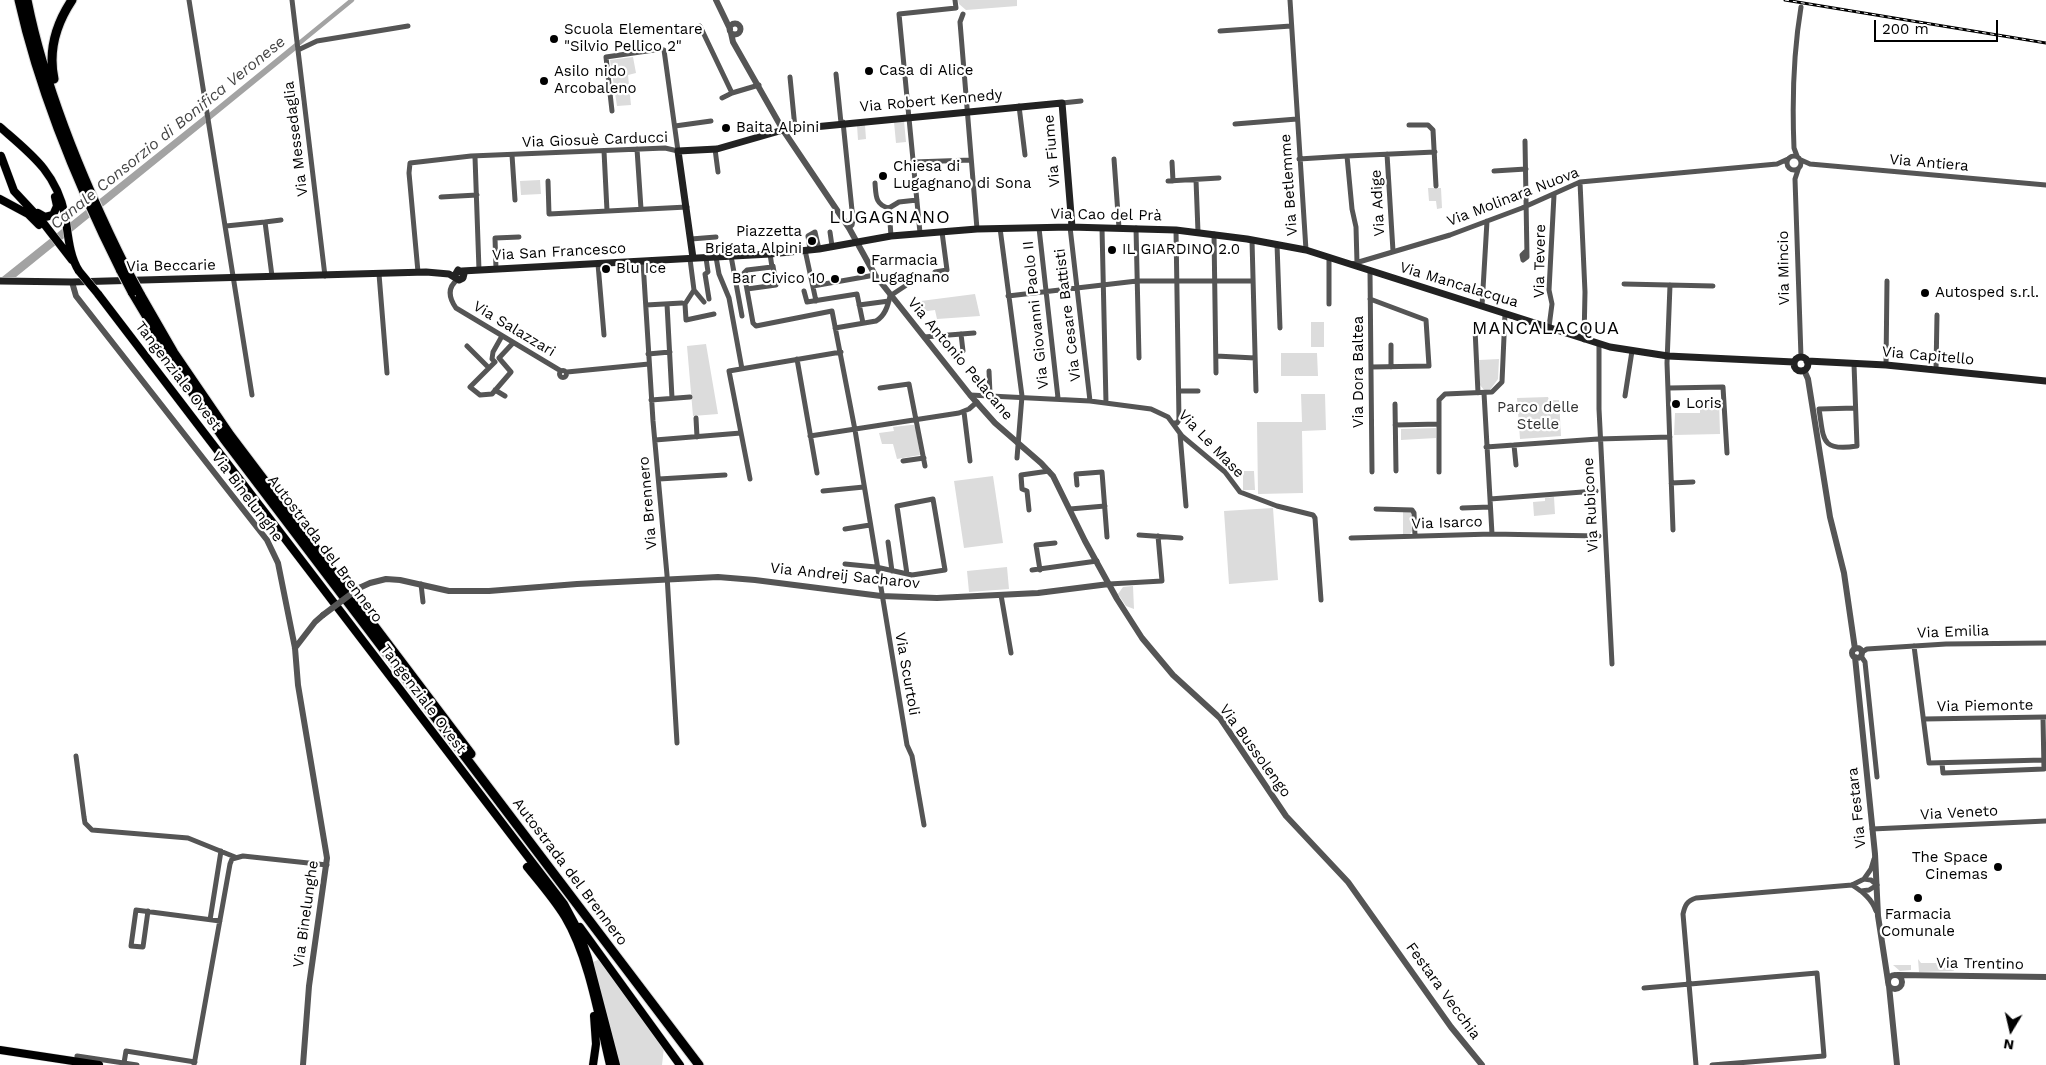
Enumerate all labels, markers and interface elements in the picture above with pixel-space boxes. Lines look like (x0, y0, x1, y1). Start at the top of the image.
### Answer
scale bar (1876, 10, 2000, 42)
text: 200 m (1882, 20, 1929, 38)
place label: Scuola Elementare "Silvio Pellico 2" (564, 21, 703, 56)
water label: Canale Consorzio di Bonifica Veronese (47, 32, 289, 234)
marker: Scuola Elementare "Silvio Pellico 2" (548, 33, 560, 45)
place label: Casa di Alice (879, 62, 973, 80)
place label: Asilo nido Arcobaleno (554, 63, 637, 98)
marker: Casa di Alice (863, 65, 875, 77)
marker: Asilo nido Arcobaleno (538, 75, 550, 87)
street label: Via Messedaglia (280, 80, 312, 198)
street label: Via Robert Kennedy (859, 86, 1003, 116)
street label: Via Fiume (1040, 114, 1064, 188)
place label: Baita Alpini (736, 119, 819, 137)
marker: Baita Alpini (720, 122, 732, 134)
street label: Via Giosuè Carducci (522, 128, 668, 152)
street label: Via Betlemme (1276, 133, 1302, 237)
street label: Via Antiera (1889, 151, 1969, 175)
place label: Chiesa di Lugagnano di Sona (893, 158, 1032, 193)
street label: Via Molinara Nuova (1444, 163, 1582, 231)
street label: Via Adige (1367, 169, 1389, 237)
marker: Chiesa di Lugagnano di Sona (877, 170, 889, 182)
street label: Via Cao del Prà (1050, 205, 1162, 225)
district label: LUGAGNANO (828, 207, 952, 229)
place label: Piazzetta Brigata Alpini (705, 223, 802, 258)
street label: Via Tevere (1530, 224, 1550, 298)
street label: Via Mincio (1774, 230, 1794, 306)
marker: Piazzetta Brigata Alpini (806, 235, 818, 247)
street label: Via San Francesco (491, 239, 627, 265)
street label: Via Giovanni Paolo II (1019, 240, 1053, 390)
place label: IL GIARDINO 2.0 (1122, 241, 1240, 259)
marker: IL GIARDINO 2.0 (1106, 244, 1118, 256)
street label: Via Cesare Battisti (1051, 247, 1085, 383)
place label: Farmacia Lugagnano (871, 252, 950, 287)
street label: Via Beccarie (126, 256, 216, 276)
street label: Via Mancalacqua (1397, 258, 1521, 312)
place label: Blu Ice (616, 260, 666, 278)
marker: Blu Ice (600, 263, 612, 275)
marker: Farmacia Lugagnano (855, 264, 867, 276)
place label: Bar Civico 10 (732, 270, 825, 288)
marker: Bar Civico 10 (829, 273, 841, 285)
place label: Autosped s.r.l. (1935, 284, 2039, 302)
marker: Autosped s.r.l. (1919, 287, 1931, 299)
street label: Via Antonio Pelacane (903, 294, 1017, 424)
street label: Via Salazzari (470, 297, 558, 361)
street label: Via Dora Baltea (1350, 316, 1368, 428)
street label: Tangenziale Ovest (131, 318, 225, 434)
district label: MANCALACQUA (1471, 318, 1621, 340)
street label: Via Capitello (1881, 343, 1975, 369)
place label: Loris (1686, 395, 1722, 413)
marker: Loris (1670, 398, 1682, 410)
park label: Parco delle Stelle (1497, 399, 1579, 434)
street label: Via Le Mase (1174, 406, 1248, 482)
street label: Via Binelunghe (207, 448, 287, 546)
street label: Via Brennero (635, 456, 661, 550)
street label: Via Rubicone (1580, 457, 1602, 553)
street label: Autostrada del Brennero (264, 472, 386, 626)
street label: Via Isarco (1411, 513, 1483, 533)
street label: Via Andreij Sacharov (769, 559, 921, 593)
street label: Via Emilia (1917, 622, 1989, 642)
street label: Via Scurtoli (891, 631, 923, 717)
street label: Tangenziale Ovest (376, 641, 470, 757)
street label: Via Piemonte (1937, 696, 2033, 716)
street label: Via Bussolengo (1215, 701, 1295, 801)
street label: Via Festara (1844, 767, 1870, 849)
street label: Autostrada del Brennero (509, 795, 631, 949)
street label: Via Veneto (1920, 802, 1998, 824)
place label: The Space Cinemas (1912, 849, 1988, 884)
street label: Via Binelunghe (290, 859, 322, 969)
marker: The Space Cinemas (1992, 861, 2004, 873)
marker: Farmacia Comunale (1912, 892, 1924, 904)
place label: Farmacia Comunale (1881, 906, 1955, 941)
street label: Festara Vecchia (1402, 939, 1484, 1043)
street label: Via Trentino (1936, 954, 2024, 974)
north arrow (1986, 1005, 2036, 1055)
text: N (2002, 1036, 2015, 1054)

